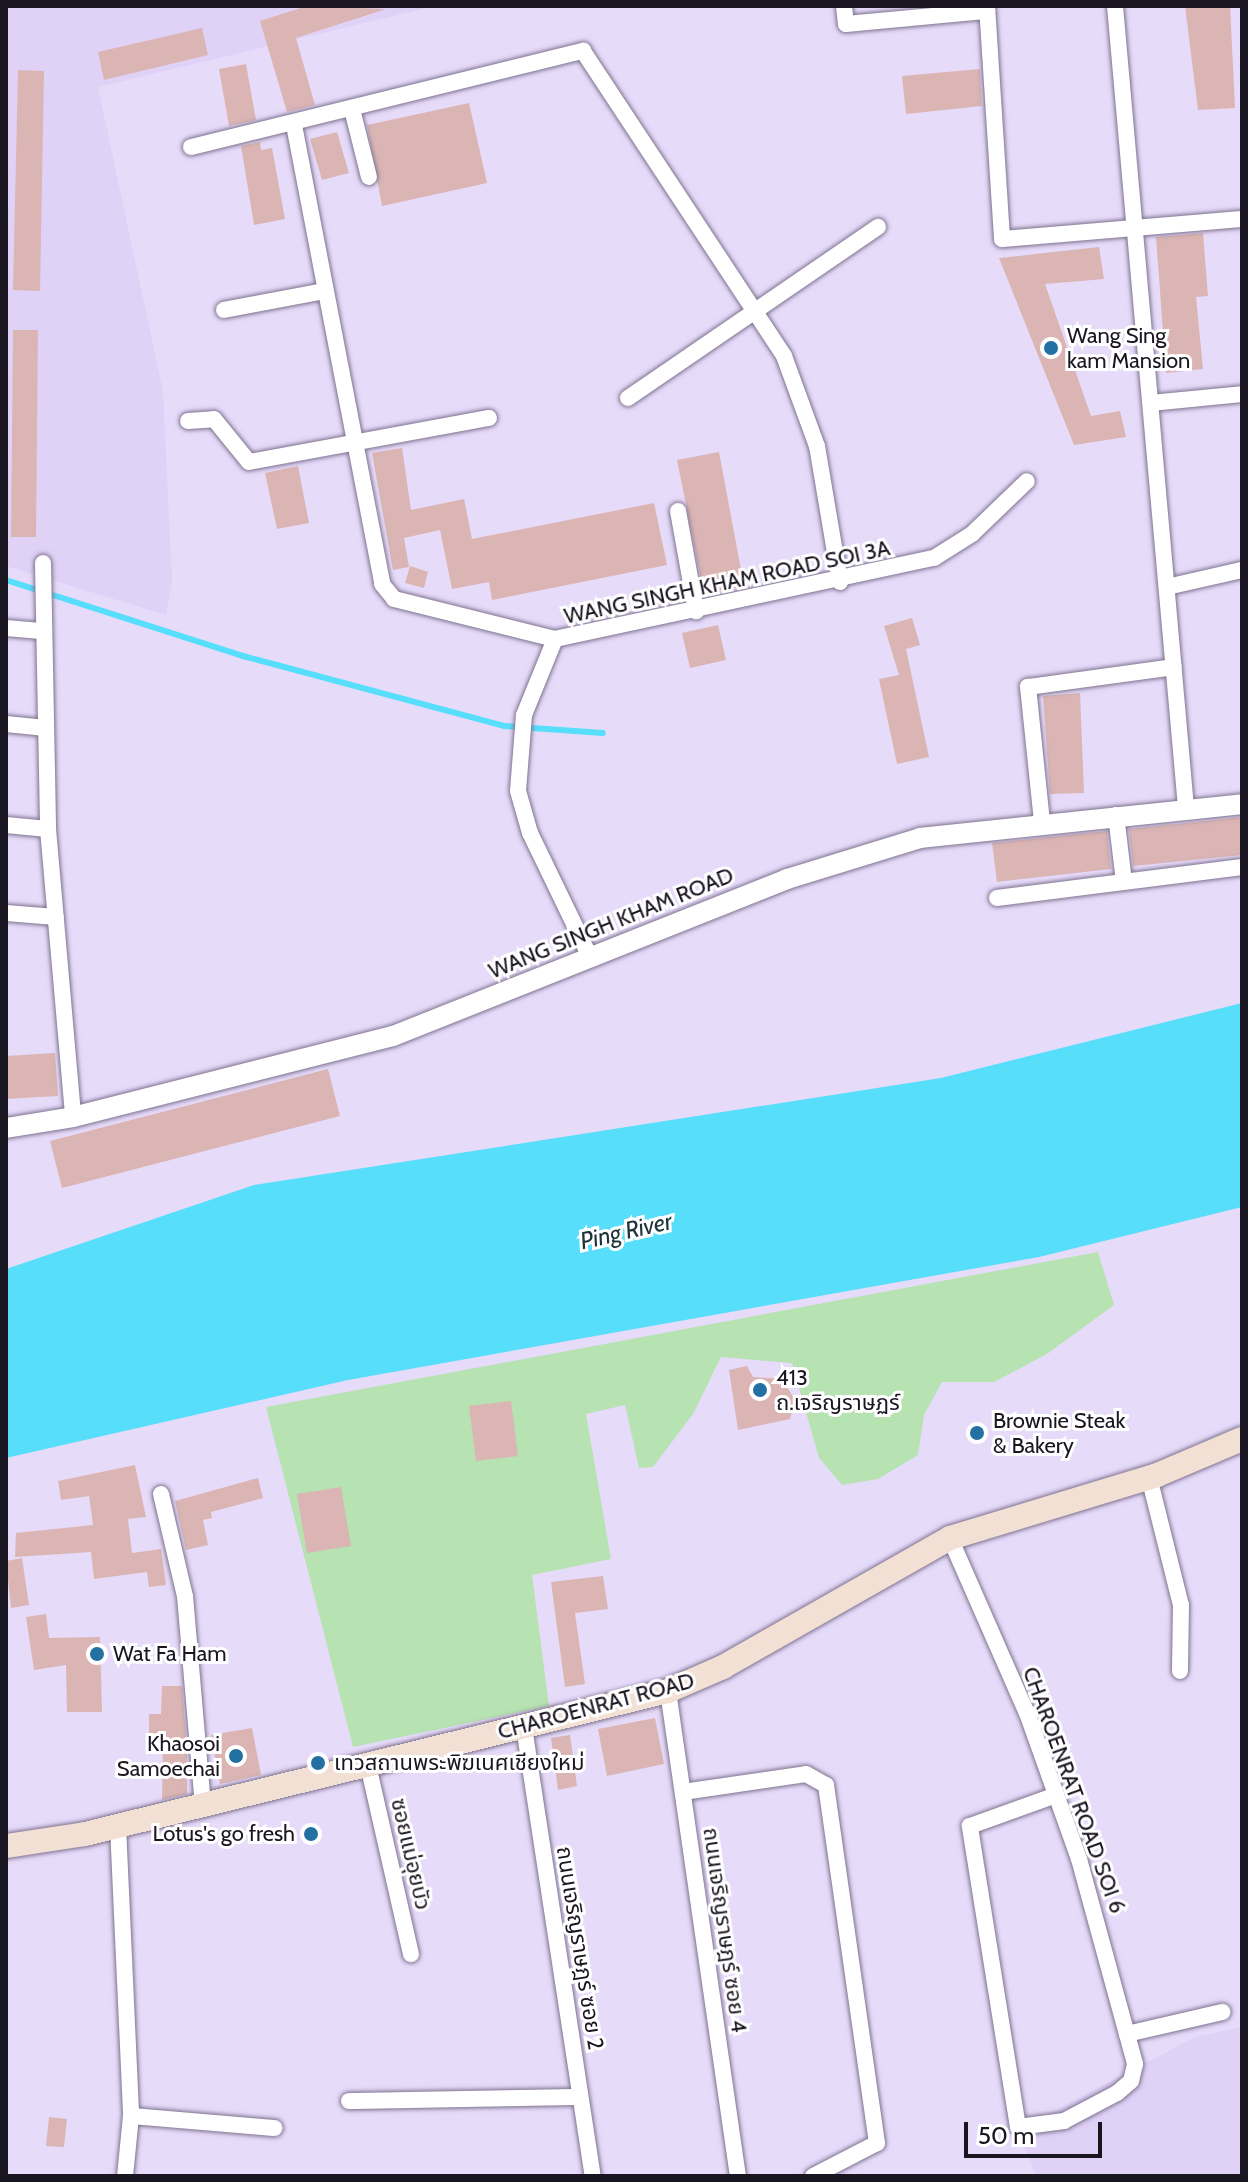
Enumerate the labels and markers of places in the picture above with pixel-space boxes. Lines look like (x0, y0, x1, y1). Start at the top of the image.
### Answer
place label: Wang Sing kam Mansion (1067, 322, 1190, 374)
marker: Wang Sing kam Mansion (1042, 339, 1060, 357)
place label: 413 ถ.เจริญราษฏร์ (776, 1364, 900, 1416)
marker: 413 ถ.เจริญราษฏร์ (751, 1381, 769, 1399)
place label: Brownie Steak & Bakery (993, 1407, 1125, 1458)
marker: Brownie Steak & Bakery (968, 1424, 986, 1442)
place label: Wat Fa Ham (113, 1641, 227, 1667)
marker: Wat Fa Ham (88, 1645, 106, 1663)
place label: Khaosoi Samoechai (117, 1730, 220, 1782)
marker: Khaosoi Samoechai (227, 1747, 245, 1765)
place label: เทวสถานพระพิฆเนศเชียงใหม่ (334, 1750, 585, 1776)
marker: เทวสถานพระพิฆเนศเชียงใหม่ (309, 1754, 327, 1772)
place label: Lotus's go fresh (152, 1821, 295, 1847)
marker: Lotus's go fresh (302, 1825, 320, 1843)

